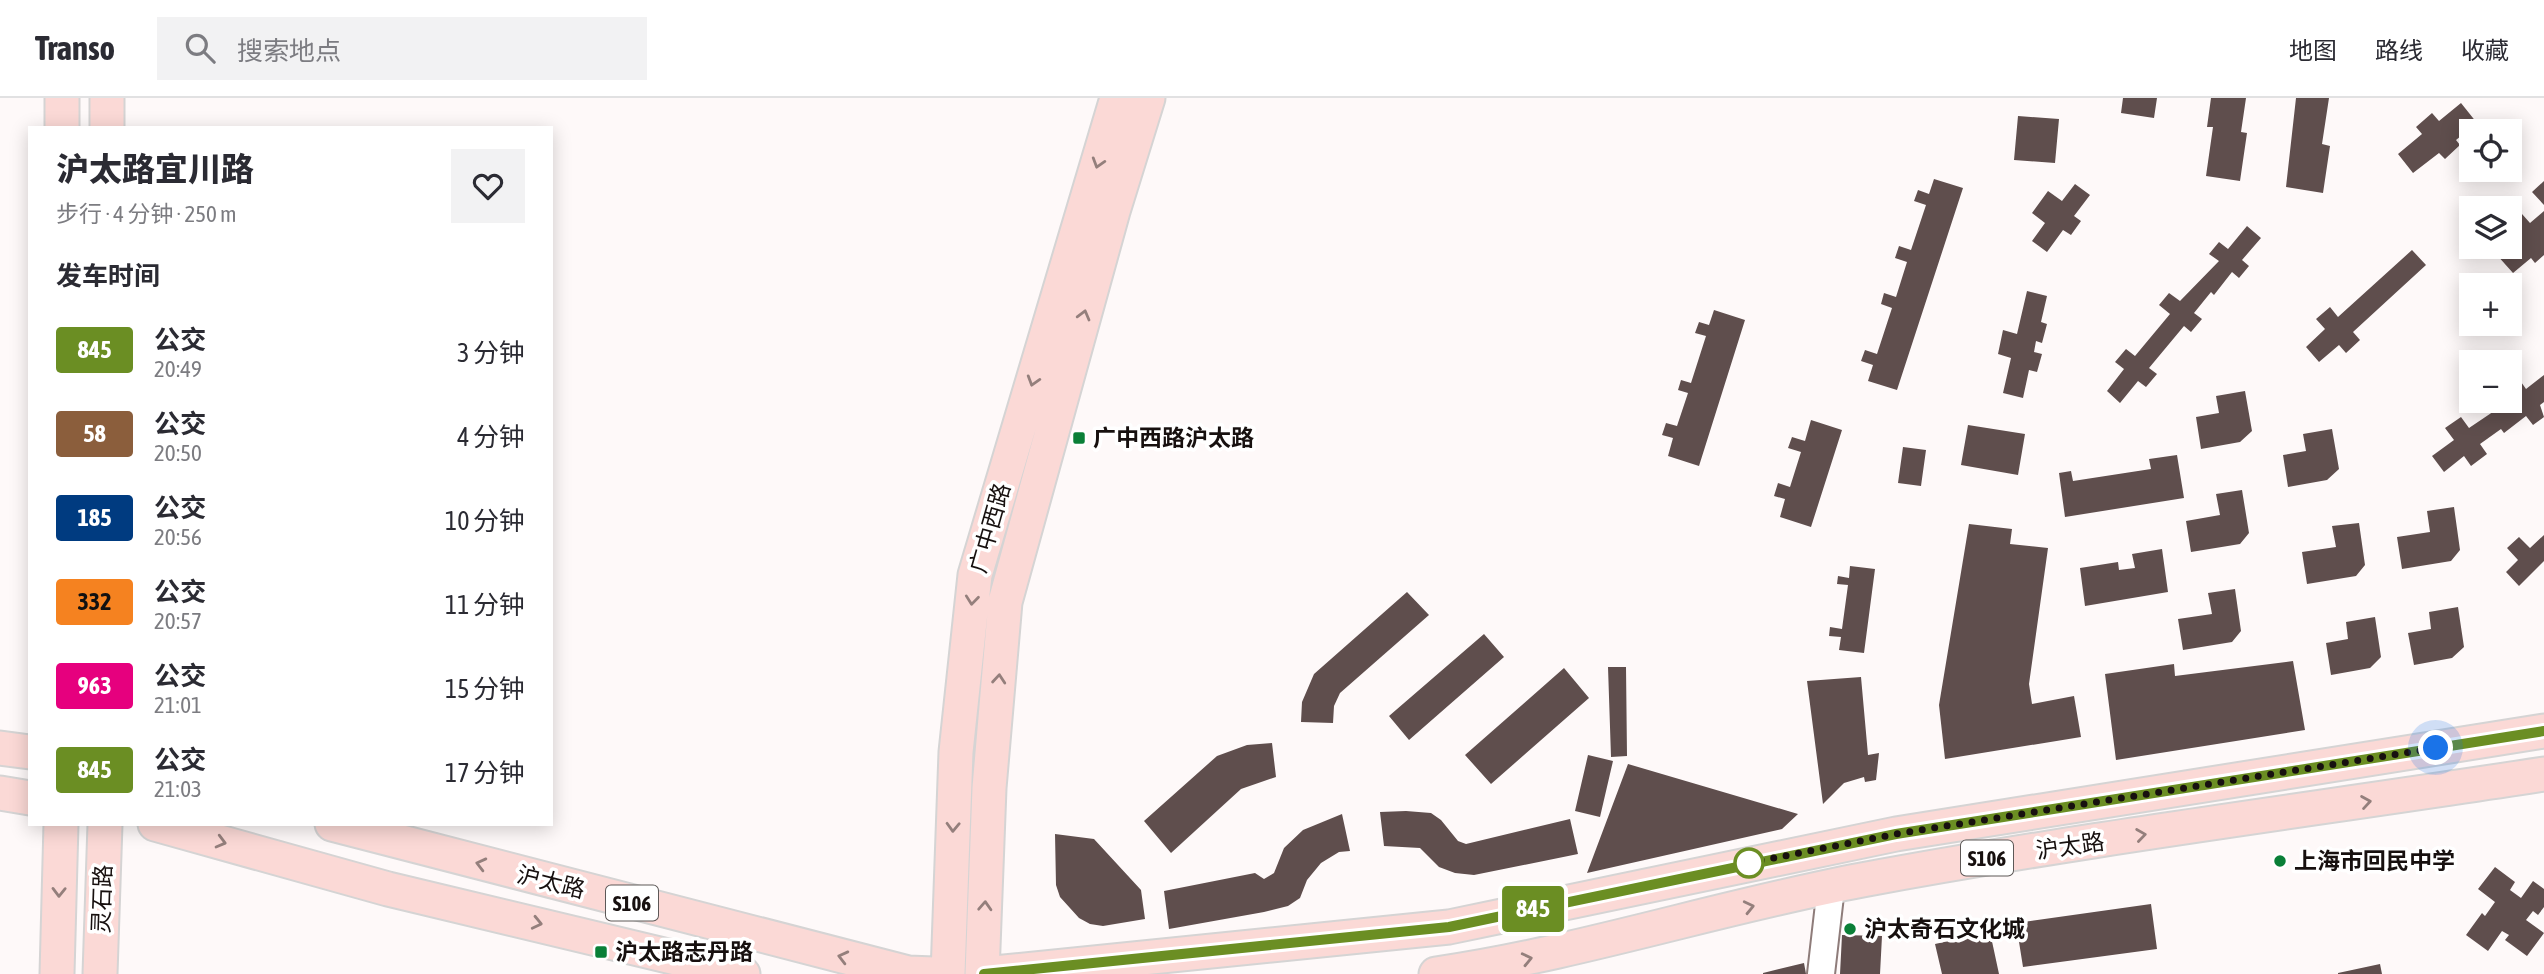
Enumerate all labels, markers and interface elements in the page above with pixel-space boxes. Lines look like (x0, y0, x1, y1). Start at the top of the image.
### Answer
search box (157, 17, 647, 80)
text: Transo (35, 29, 115, 67)
icon: search (181, 29, 219, 67)
text: 搜索地点 (237, 36, 341, 66)
text: 地图 (2289, 37, 2337, 64)
text: 路线 (2375, 37, 2423, 64)
text: 收藏 (2461, 37, 2509, 64)
map controls (2459, 119, 2522, 413)
button: locate (2459, 119, 2522, 182)
button: heart (451, 149, 525, 223)
text: 沪太路宜川路 (56, 150, 254, 188)
one-way arrow (1091, 157, 1106, 169)
button: layers (2459, 196, 2522, 259)
text: 步行 · 4 分钟 · 250 m (56, 201, 237, 227)
text: 发车时间 (56, 261, 160, 291)
button: + (2459, 273, 2522, 336)
one-way arrow (1076, 309, 1090, 321)
text: 公交 (154, 325, 206, 355)
text: 845 (78, 336, 111, 363)
text: 3 分钟 (457, 338, 525, 368)
button: − (2459, 350, 2522, 413)
text: 20:49 (154, 356, 202, 382)
one-way arrow (1026, 375, 1041, 387)
text: 公交 (154, 409, 206, 439)
text: 58 (83, 420, 106, 447)
text: 4 分钟 (457, 422, 525, 452)
place label: 广中西路沪太路 (1093, 425, 1254, 451)
marker: 广中西路沪太路 (1071, 430, 1087, 446)
text: 20:50 (154, 440, 202, 466)
street label: 广中西路 (965, 480, 1015, 576)
text: 公交 (154, 493, 206, 523)
text: 185 (78, 504, 111, 531)
text: 10 分钟 (445, 506, 525, 536)
text: 20:56 (154, 524, 202, 550)
text: 公交 (154, 577, 206, 607)
text: 332 (78, 588, 111, 615)
text: 11 分钟 (445, 590, 525, 620)
one-way arrow (965, 595, 980, 606)
text: 20:57 (154, 608, 202, 634)
text: 公交 (154, 661, 206, 691)
text: 963 (78, 672, 111, 699)
one-way arrow (991, 673, 1006, 685)
text: 15 分钟 (445, 674, 525, 704)
text: 21:01 (154, 692, 202, 718)
your location (2418, 730, 2453, 765)
text: 公交 (154, 745, 206, 775)
text: 845 (78, 756, 111, 783)
text: 17 分钟 (445, 758, 525, 788)
text: 21:03 (154, 776, 202, 802)
one-way arrow (2360, 795, 2372, 810)
one-way arrow (946, 822, 961, 833)
street label: 沪太路 (2034, 828, 2106, 864)
one-way arrow (2135, 828, 2147, 843)
one-way arrow (215, 834, 227, 849)
road number: S106 (1961, 840, 2013, 876)
unlabelled marker (1734, 848, 1764, 878)
place label: 上海市回民中学 (2294, 848, 2455, 874)
marker: 上海市回民中学 (2272, 853, 2288, 869)
one-way arrow (475, 858, 487, 872)
street label: 沪太路 (514, 861, 588, 903)
street label: 灵石路 (88, 864, 116, 934)
road number: S106 (606, 886, 658, 920)
line badge: 845 (1493, 886, 1573, 932)
one-way arrow (51, 888, 67, 898)
text: 845 (1516, 895, 1550, 922)
one-way arrow (977, 900, 992, 911)
one-way arrow (1743, 900, 1755, 915)
one-way arrow (530, 915, 542, 929)
place label: 沪太奇石文化城 (1864, 916, 2025, 942)
marker: 沪太奇石文化城 (1842, 921, 1858, 937)
place label: 沪太路志丹路 (615, 939, 753, 965)
marker: 沪太路志丹路 (593, 944, 609, 960)
one-way arrow (838, 951, 850, 965)
one-way arrow (1521, 952, 1533, 967)

